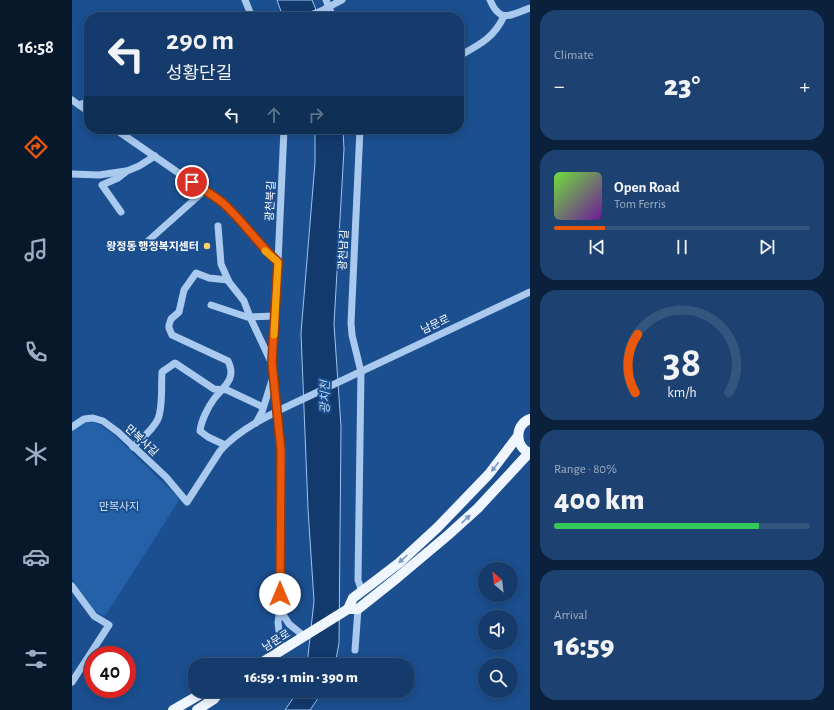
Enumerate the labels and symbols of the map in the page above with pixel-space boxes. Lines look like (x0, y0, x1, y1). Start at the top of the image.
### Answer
pin (175, 165, 209, 199)
street label: 광천북길 (263, 180, 277, 222)
street label: 광천남길 (336, 229, 350, 271)
place label: 왕정동 행정복지센터 (106, 240, 199, 252)
marker: 왕정동 행정복지센터 (202, 241, 212, 251)
street label: 남문로 (419, 313, 451, 336)
water label: 광치천 (319, 378, 331, 414)
street label: 만복사길 (123, 423, 160, 458)
one-way arrow (490, 462, 499, 473)
park label: 만복사지 (99, 501, 139, 512)
one-way arrow (461, 514, 471, 523)
one-way arrow (398, 554, 407, 563)
north arrow (478, 562, 518, 602)
position arrow (259, 573, 301, 615)
street label: 남문로 (260, 628, 292, 653)
speed limit sign: 40 (84, 646, 136, 698)

